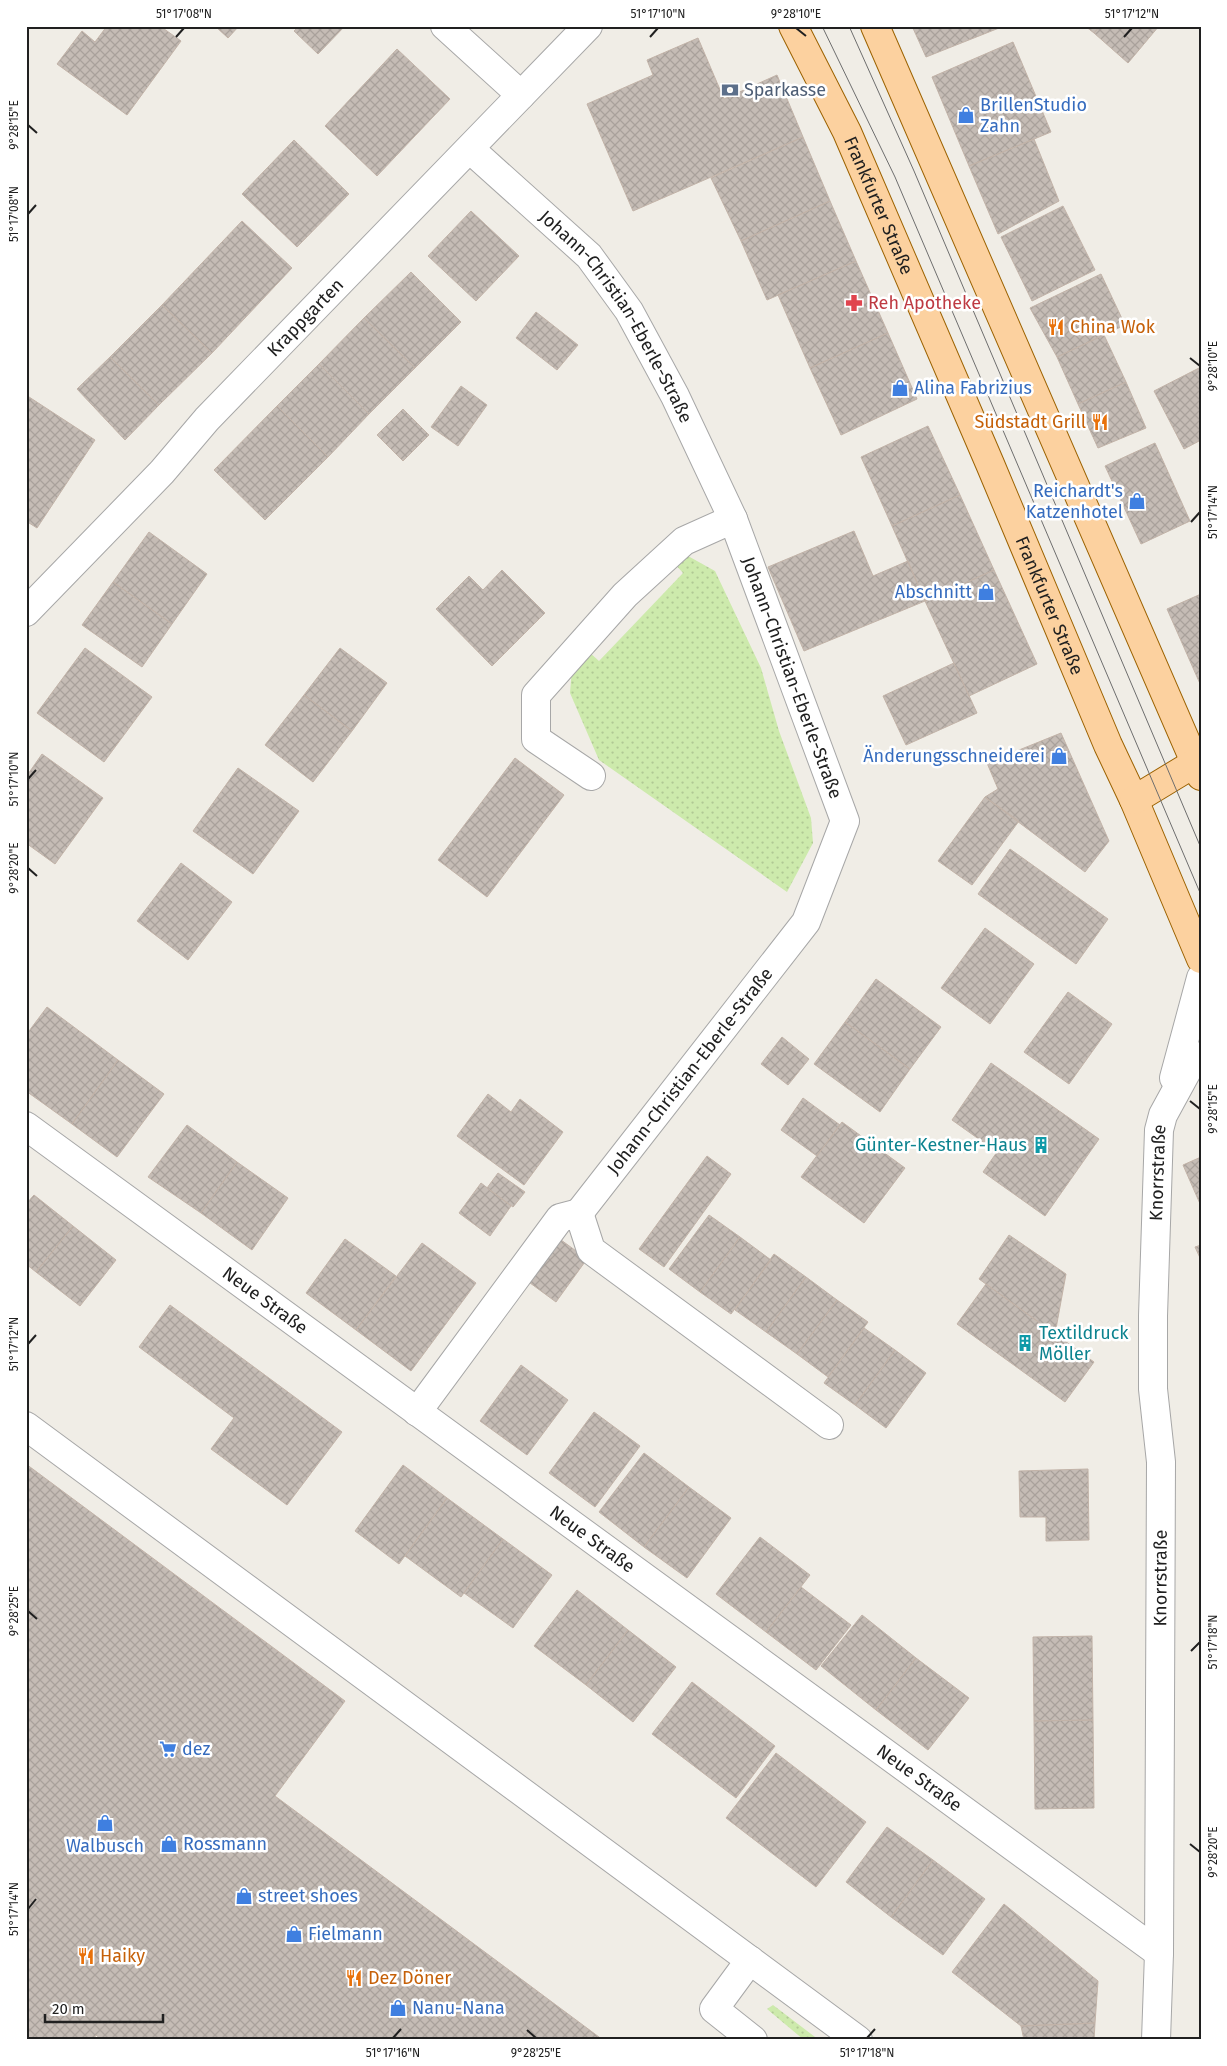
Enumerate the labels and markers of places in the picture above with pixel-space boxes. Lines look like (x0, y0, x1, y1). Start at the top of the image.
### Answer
place label: Sparkasse (744, 79, 826, 101)
bank icon: Sparkasse (720, 80, 740, 100)
place label: BrillenStudio Zahn (980, 94, 1087, 137)
shop icon: BrillenStudio Zahn (956, 105, 976, 125)
place label: Reh Apotheke (868, 292, 981, 314)
pharmacy icon: Reh Apotheke (844, 293, 864, 313)
place label: China Wok (1070, 316, 1156, 338)
restaurant icon: China Wok (1046, 317, 1066, 337)
place label: Alina Fabrizius (914, 377, 1032, 399)
shop icon: Alina Fabrizius (890, 378, 910, 398)
place label: Südstadt Grill (974, 411, 1086, 433)
restaurant icon: Südstadt Grill (1090, 412, 1110, 432)
place label: Reichardt's Katzenhotel (1026, 480, 1123, 523)
shop icon: Reichardt's Katzenhotel (1127, 491, 1147, 511)
place label: Abschnitt (895, 581, 972, 603)
shop icon: Abschnitt (976, 582, 996, 602)
place label: Änderungsschneiderei (863, 745, 1045, 767)
shop icon: Änderungsschneiderei (1049, 746, 1069, 766)
place label: Günter-Kestner-Haus (855, 1134, 1027, 1156)
building icon: Günter-Kestner-Haus (1031, 1135, 1051, 1155)
place label: Textildruck Möller (1039, 1322, 1129, 1365)
building icon: Textildruck Möller (1015, 1333, 1035, 1353)
place label: dez (182, 1738, 210, 1760)
supermarket icon: dez (158, 1739, 178, 1759)
shop icon: Walbusch (95, 1813, 115, 1833)
place label: Rossmann (183, 1833, 267, 1855)
shop icon: Rossmann (159, 1834, 179, 1854)
place label: Walbusch (66, 1835, 144, 1857)
place label: street shoes (258, 1885, 358, 1907)
shop icon: street shoes (234, 1886, 254, 1906)
place label: Fielmann (308, 1923, 383, 1945)
shop icon: Fielmann (284, 1924, 304, 1944)
place label: Haiky (100, 1945, 145, 1967)
restaurant icon: Haiky (76, 1946, 96, 1966)
place label: Dez Döner (368, 1967, 451, 1989)
restaurant icon: Dez Döner (344, 1968, 364, 1988)
place label: Nanu-Nana (412, 1997, 505, 2019)
shop icon: Nanu-Nana (388, 1998, 408, 2018)

